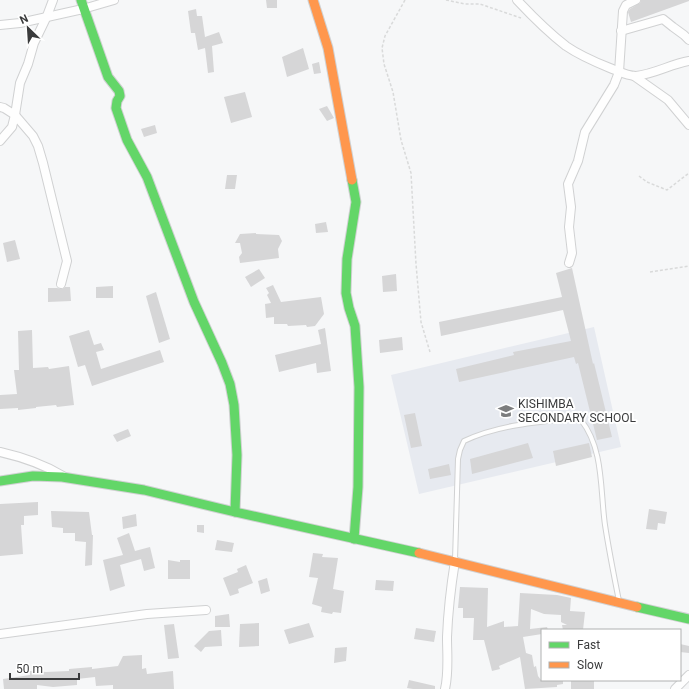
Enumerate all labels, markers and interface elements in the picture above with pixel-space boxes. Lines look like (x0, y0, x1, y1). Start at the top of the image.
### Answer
north arrow (8, 8, 48, 48)
text: N (18, 12, 30, 27)
place label: KISHIMBA SECONDARY SCHOOL (518, 397, 636, 425)
school or university icon: KISHIMBA SECONDARY SCHOOL (497, 402, 515, 420)
legend (541, 629, 681, 681)
text: Fast (577, 638, 600, 652)
scale bar (10, 655, 79, 681)
text: Slow (577, 658, 603, 672)
text: 50 m (16, 662, 43, 676)

